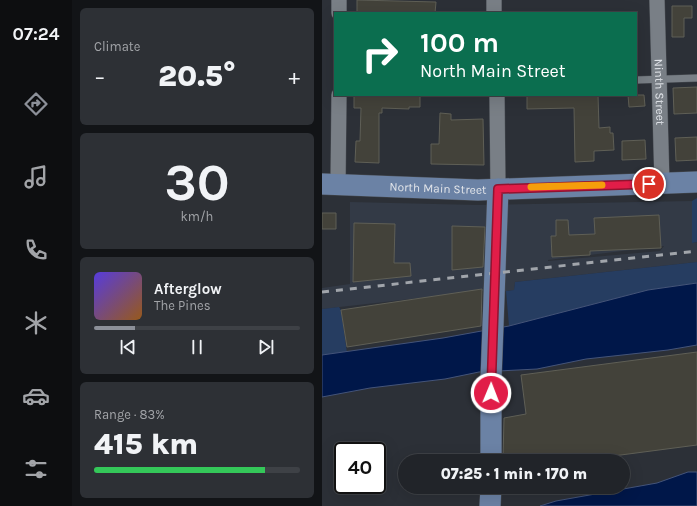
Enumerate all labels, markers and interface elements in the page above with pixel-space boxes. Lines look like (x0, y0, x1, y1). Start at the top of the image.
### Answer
text: 07:24 (13, 23, 59, 45)
text: 100 m (420, 26, 499, 59)
icon: right (354, 28, 406, 80)
text: Climate (94, 39, 140, 54)
text: 20.5° (158, 58, 236, 94)
street label: Ninth Street (652, 58, 667, 126)
text: North Main Street (420, 60, 566, 82)
text: − (94, 64, 106, 90)
text: + (288, 64, 300, 90)
icon: directions (22, 90, 50, 118)
text: 30 (164, 152, 230, 213)
icon: music (22, 163, 50, 191)
pin (632, 167, 666, 201)
icon: arrive (638, 173, 660, 195)
street label: North Main Street (389, 180, 487, 197)
text: km/h (181, 209, 213, 224)
icon: phone (22, 236, 50, 264)
text: Afterglow (154, 280, 222, 298)
text: The Pines (154, 298, 211, 313)
icon: climate (22, 309, 50, 337)
icon: previous (117, 336, 139, 358)
icon: pause (186, 336, 208, 358)
icon: next (255, 336, 277, 358)
position arrow (470, 372, 512, 414)
icon: car (22, 382, 50, 410)
text: Range · 83% (94, 407, 165, 422)
text: 415 km (94, 426, 198, 462)
speed limit sign: 40 (334, 442, 386, 494)
icon: filters (22, 455, 50, 483)
text: 07:25 · 1 min · 170 m (441, 465, 587, 483)

